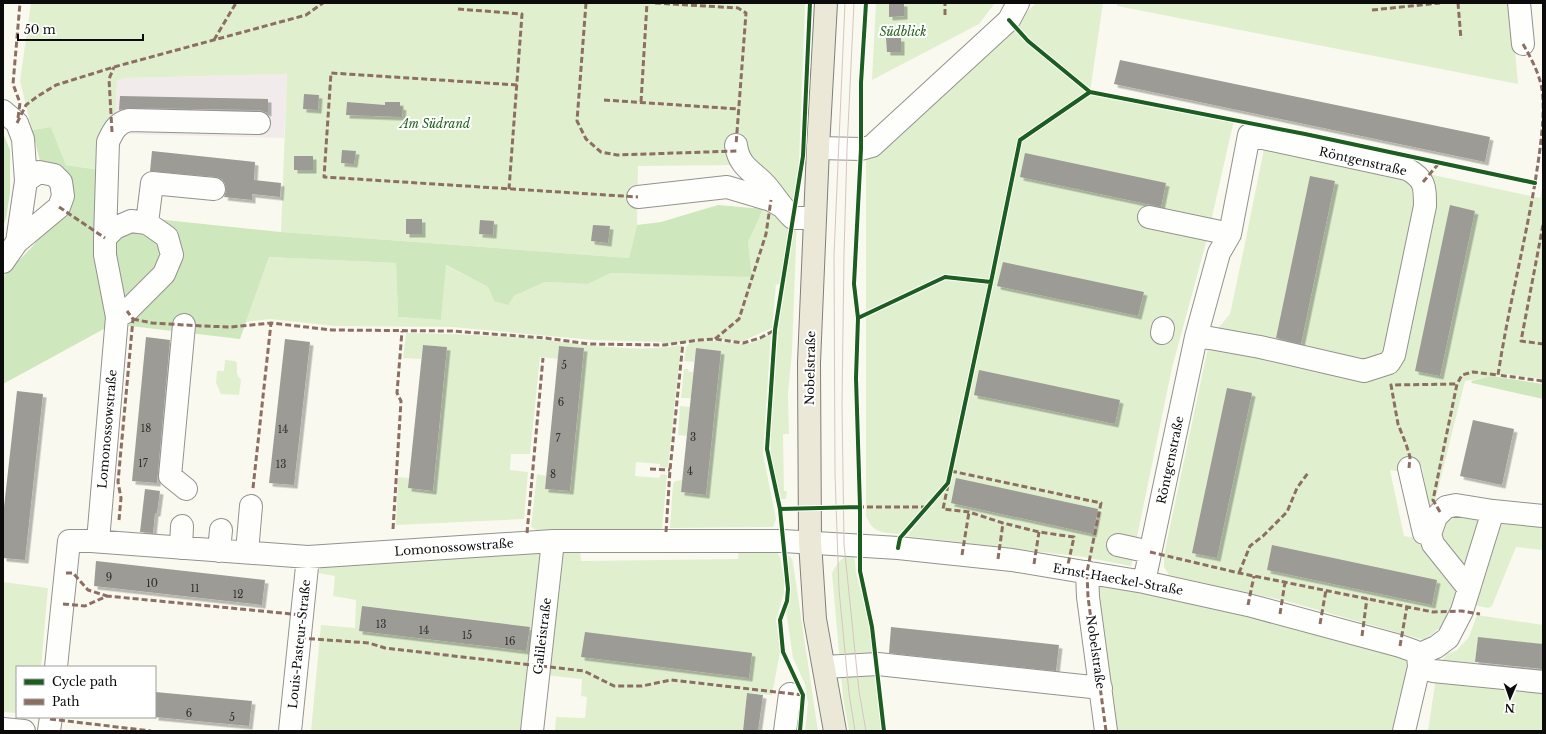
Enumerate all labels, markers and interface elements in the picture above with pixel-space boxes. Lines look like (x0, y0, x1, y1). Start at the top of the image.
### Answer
scale bar (18, 16, 143, 42)
text: 50 m (24, 22, 56, 37)
park label: Südblick (879, 24, 927, 39)
park label: Am Südrand (398, 116, 471, 131)
street label: Röntgenstraße (1318, 144, 1408, 178)
street label: Nobelstraße (802, 331, 818, 405)
house number: 5 (561, 359, 567, 372)
street label: Lomonossowstraße (94, 369, 120, 489)
house number: 6 (558, 396, 564, 409)
street label: Röntgenstraße (1153, 414, 1187, 505)
house number: 18 (141, 422, 151, 435)
house number: 14 (278, 423, 288, 436)
house number: 3 (690, 431, 696, 444)
house number: 7 (555, 432, 561, 445)
house number: 17 (138, 457, 149, 470)
house number: 13 (276, 458, 286, 471)
house number: 4 (687, 465, 693, 478)
house number: 8 (550, 468, 556, 481)
street label: Lomonossowstraße (394, 535, 514, 559)
street label: Ernst-Haeckel-Straße (1052, 560, 1184, 598)
house number: 9 (106, 571, 112, 584)
house number: 10 (146, 577, 158, 590)
street label: Louis-Pasteur-Straße (285, 579, 313, 709)
house number: 11 (191, 582, 199, 595)
house number: 12 (233, 588, 243, 601)
street label: Galileistraße (530, 597, 554, 675)
street label: Nobelstraße (1083, 614, 1109, 690)
house number: 13 (376, 618, 386, 631)
house number: 14 (419, 624, 429, 637)
house number: 15 (462, 629, 472, 642)
house number: 16 (505, 635, 515, 648)
legend (16, 666, 156, 718)
text: Cycle path (52, 674, 117, 689)
north arrow (1490, 678, 1530, 718)
text: Path (52, 694, 80, 709)
text: N (1504, 701, 1515, 715)
house number: 6 (186, 707, 192, 720)
house number: 5 (229, 711, 235, 724)

